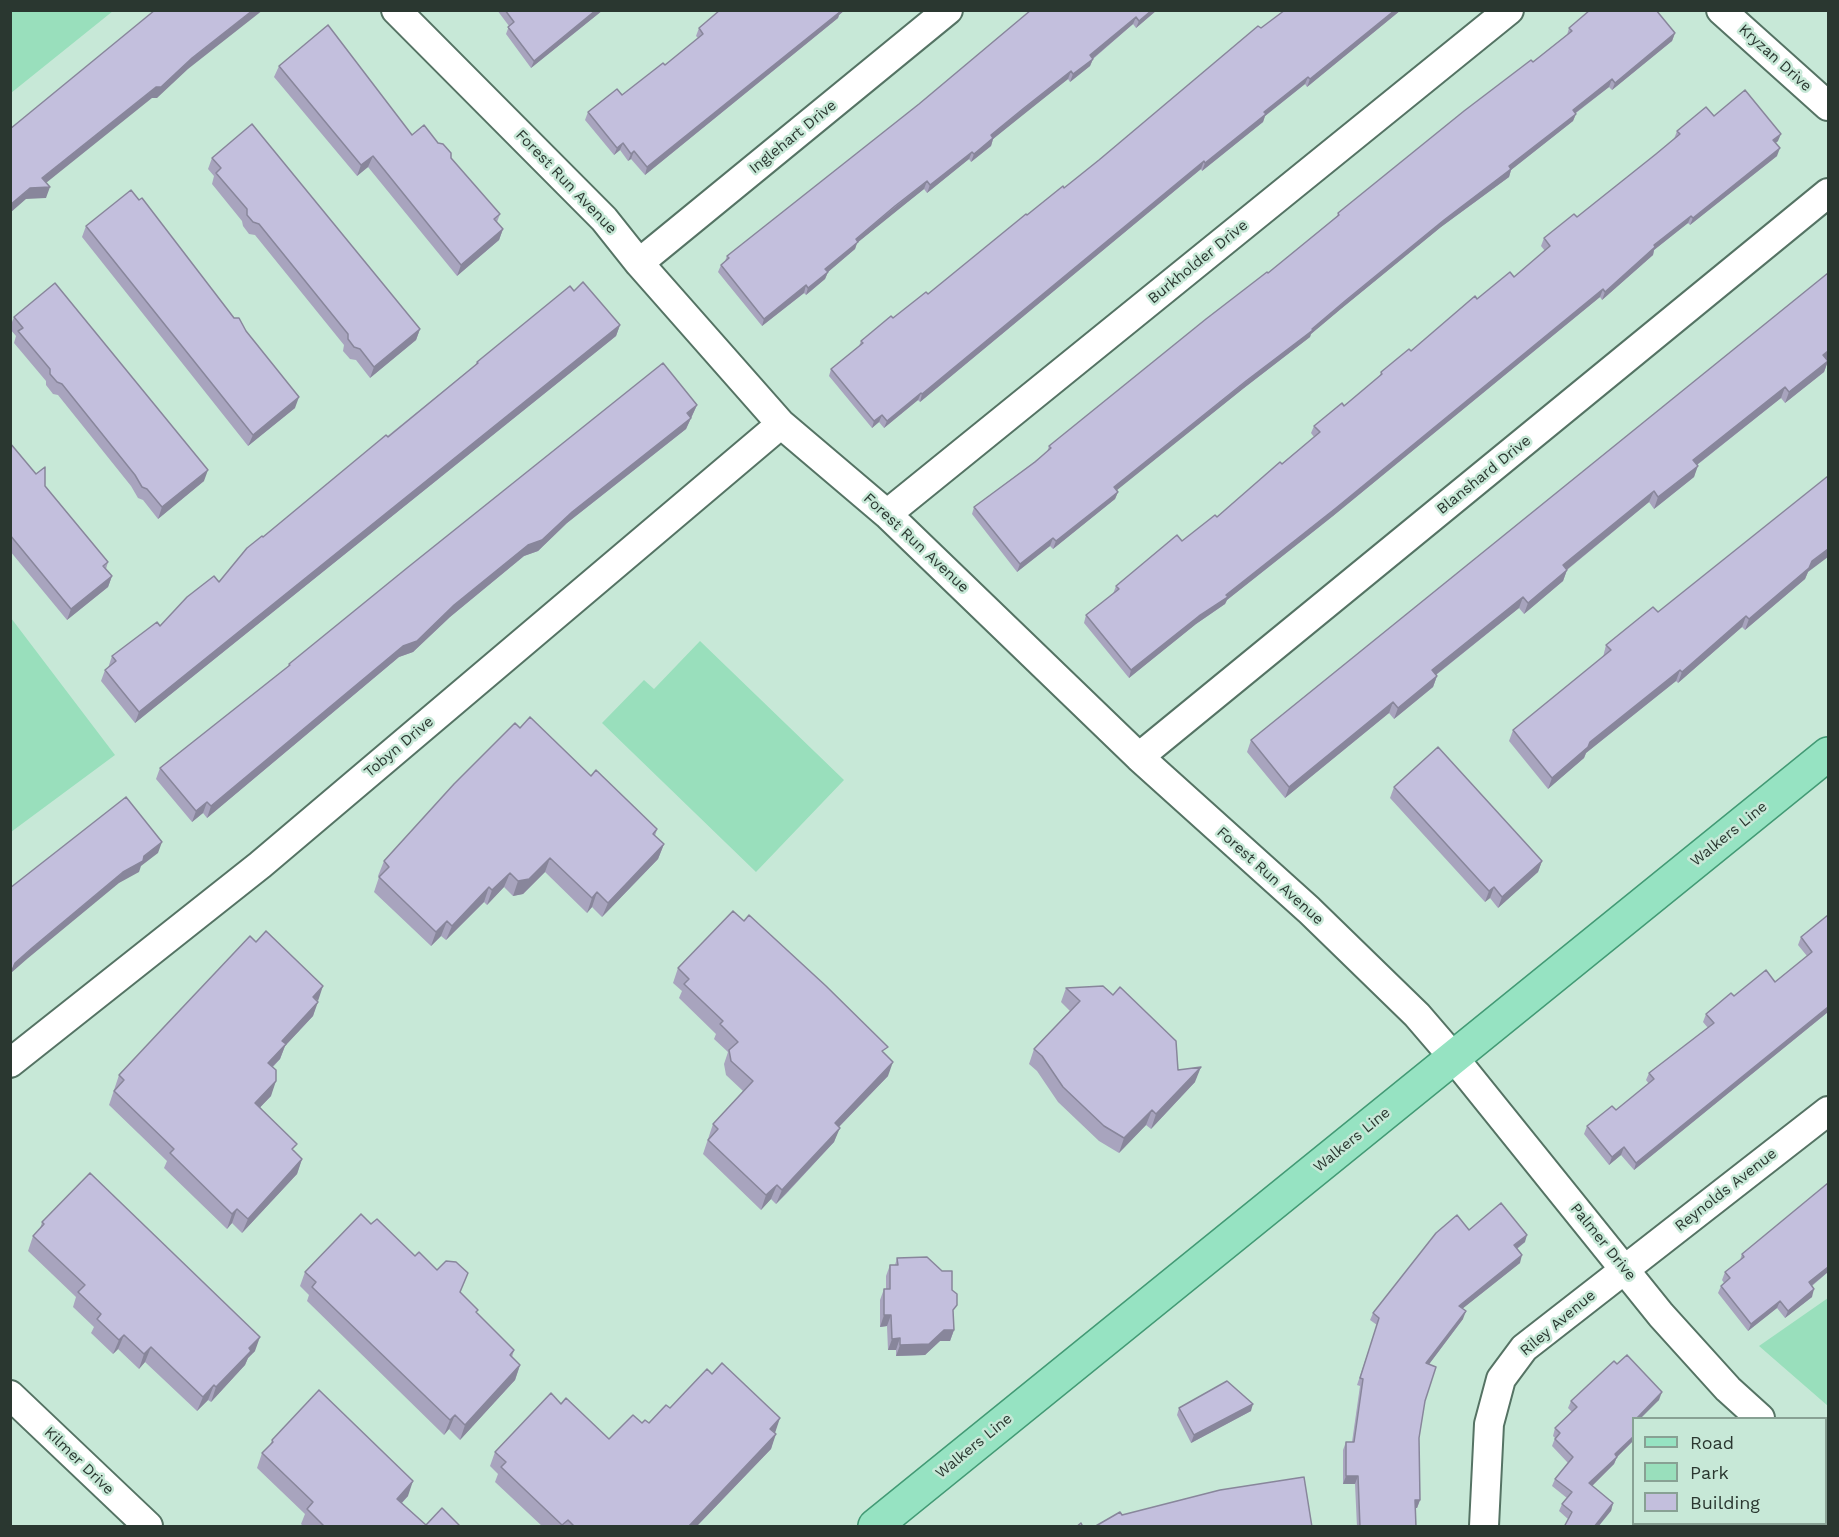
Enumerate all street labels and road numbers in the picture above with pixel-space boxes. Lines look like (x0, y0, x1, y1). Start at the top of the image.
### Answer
street label: Kryzan Drive (1735, 21, 1815, 95)
street label: Inglehart Drive (746, 96, 840, 178)
street label: Forest Run Avenue (512, 126, 620, 238)
street label: Burkholder Drive (1144, 216, 1252, 308)
street label: Blanshard Drive (1433, 432, 1535, 518)
street label: Forest Run Avenue (860, 489, 972, 597)
street label: Tobyn Drive (361, 713, 437, 781)
street label: Walkers Line (1687, 798, 1771, 870)
street label: Forest Run Avenue (1213, 823, 1327, 929)
street label: Walkers Line (1310, 1104, 1394, 1176)
street label: Reynolds Avenue (1672, 1145, 1780, 1235)
street label: Palmer Drive (1567, 1200, 1639, 1284)
street label: Riley Avenue (1517, 1286, 1599, 1360)
street label: Walkers Line (932, 1410, 1016, 1482)
street label: Kilmer Drive (40, 1423, 118, 1499)

